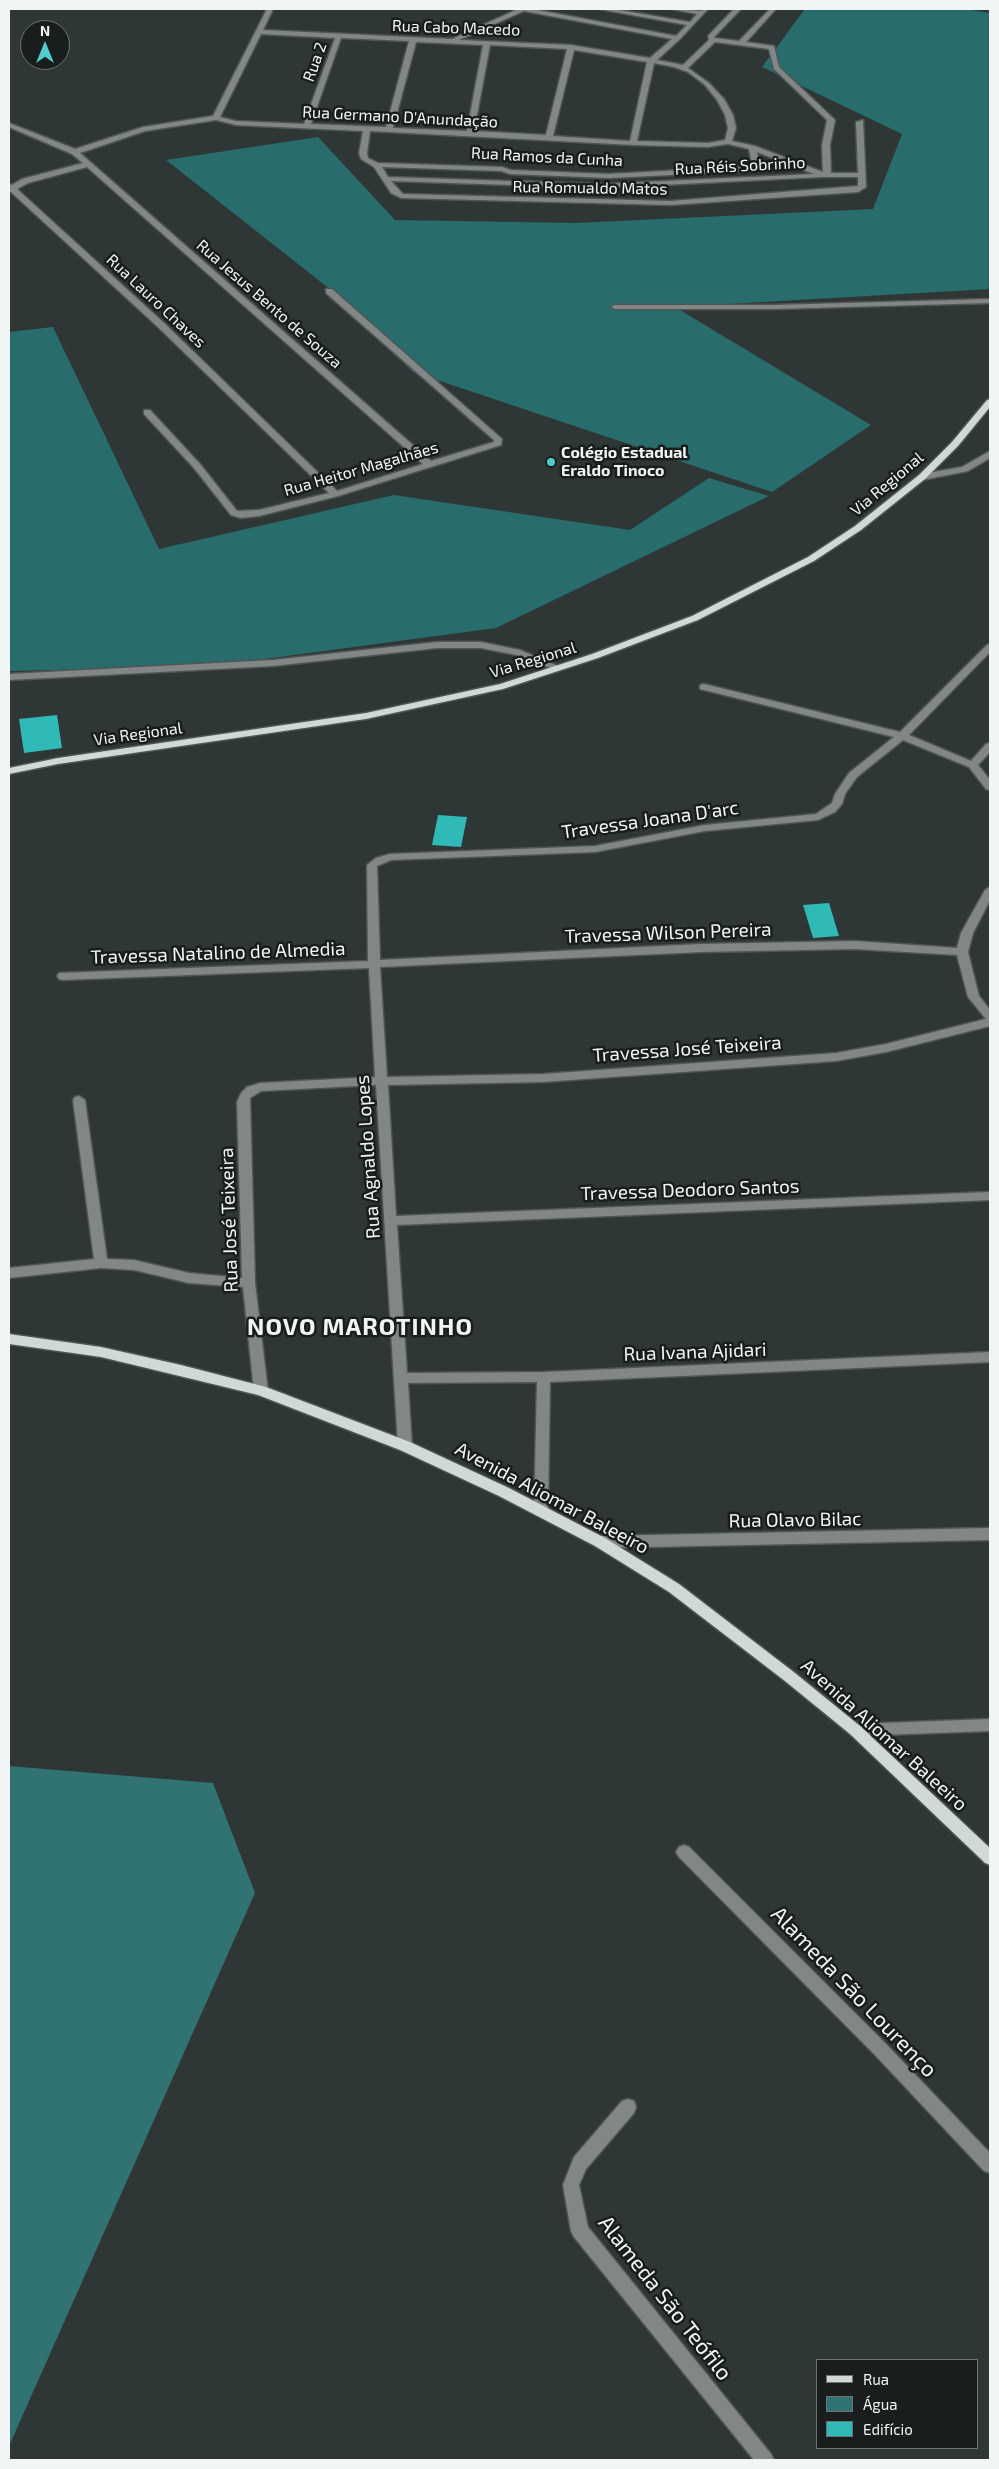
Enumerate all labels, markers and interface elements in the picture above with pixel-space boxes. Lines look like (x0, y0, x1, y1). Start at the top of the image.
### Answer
street label: Rua Cabo Macedo (392, 16, 520, 40)
north arrow (20, 20, 70, 70)
text: N (40, 22, 50, 39)
street label: Rua 2 (299, 40, 331, 84)
street label: Rua Germano D'Anundação (302, 102, 498, 132)
street label: Rua Ramos da Cunha (471, 143, 623, 171)
street label: Rua Réis Sobrinho (674, 153, 806, 179)
street label: Rua Romualdo Matos (512, 177, 668, 199)
street label: Rua Jesus Bento de Souza (192, 236, 346, 372)
street label: Rua Lauro Chaves (102, 250, 210, 352)
street label: Rua Heitor Magalhães (282, 438, 440, 500)
place label: Colégio Estadual Eraldo Tinoco (561, 443, 688, 481)
street label: Via Regional (847, 448, 927, 520)
marker: Colégio Estadual Eraldo Tinoco (545, 456, 557, 468)
street label: Via Regional (488, 638, 578, 682)
street label: Via Regional (92, 718, 184, 750)
street label: Travessa Joana D'arc (560, 796, 740, 844)
street label: Travessa Wilson Pereira (564, 918, 772, 948)
street label: Travessa Natalino de Almedia (90, 937, 346, 969)
street label: Travessa José Teixeira (592, 1031, 782, 1067)
street label: Rua Agnaldo Lopes (351, 1074, 385, 1240)
street label: Rua José Teixeira (215, 1147, 243, 1293)
street label: Travessa Deodoro Santos (580, 1175, 800, 1205)
district label: NOVO MAROTINHO (245, 1313, 475, 1341)
street label: Rua Ivana Ajidari (623, 1338, 767, 1366)
street label: Avenida Aliomar Baleeiro (451, 1437, 653, 1559)
street label: Rua Olavo Bilac (728, 1507, 862, 1533)
street label: Avenida Aliomar Baleeiro (796, 1654, 972, 1816)
street label: Alameda São Lourenço (766, 1901, 942, 2083)
street label: Alameda São Teófilo (592, 2210, 738, 2386)
legend (816, 2359, 979, 2449)
text: Rua (863, 2370, 889, 2388)
text: Água (863, 2395, 898, 2413)
text: Edifício (863, 2420, 913, 2438)

